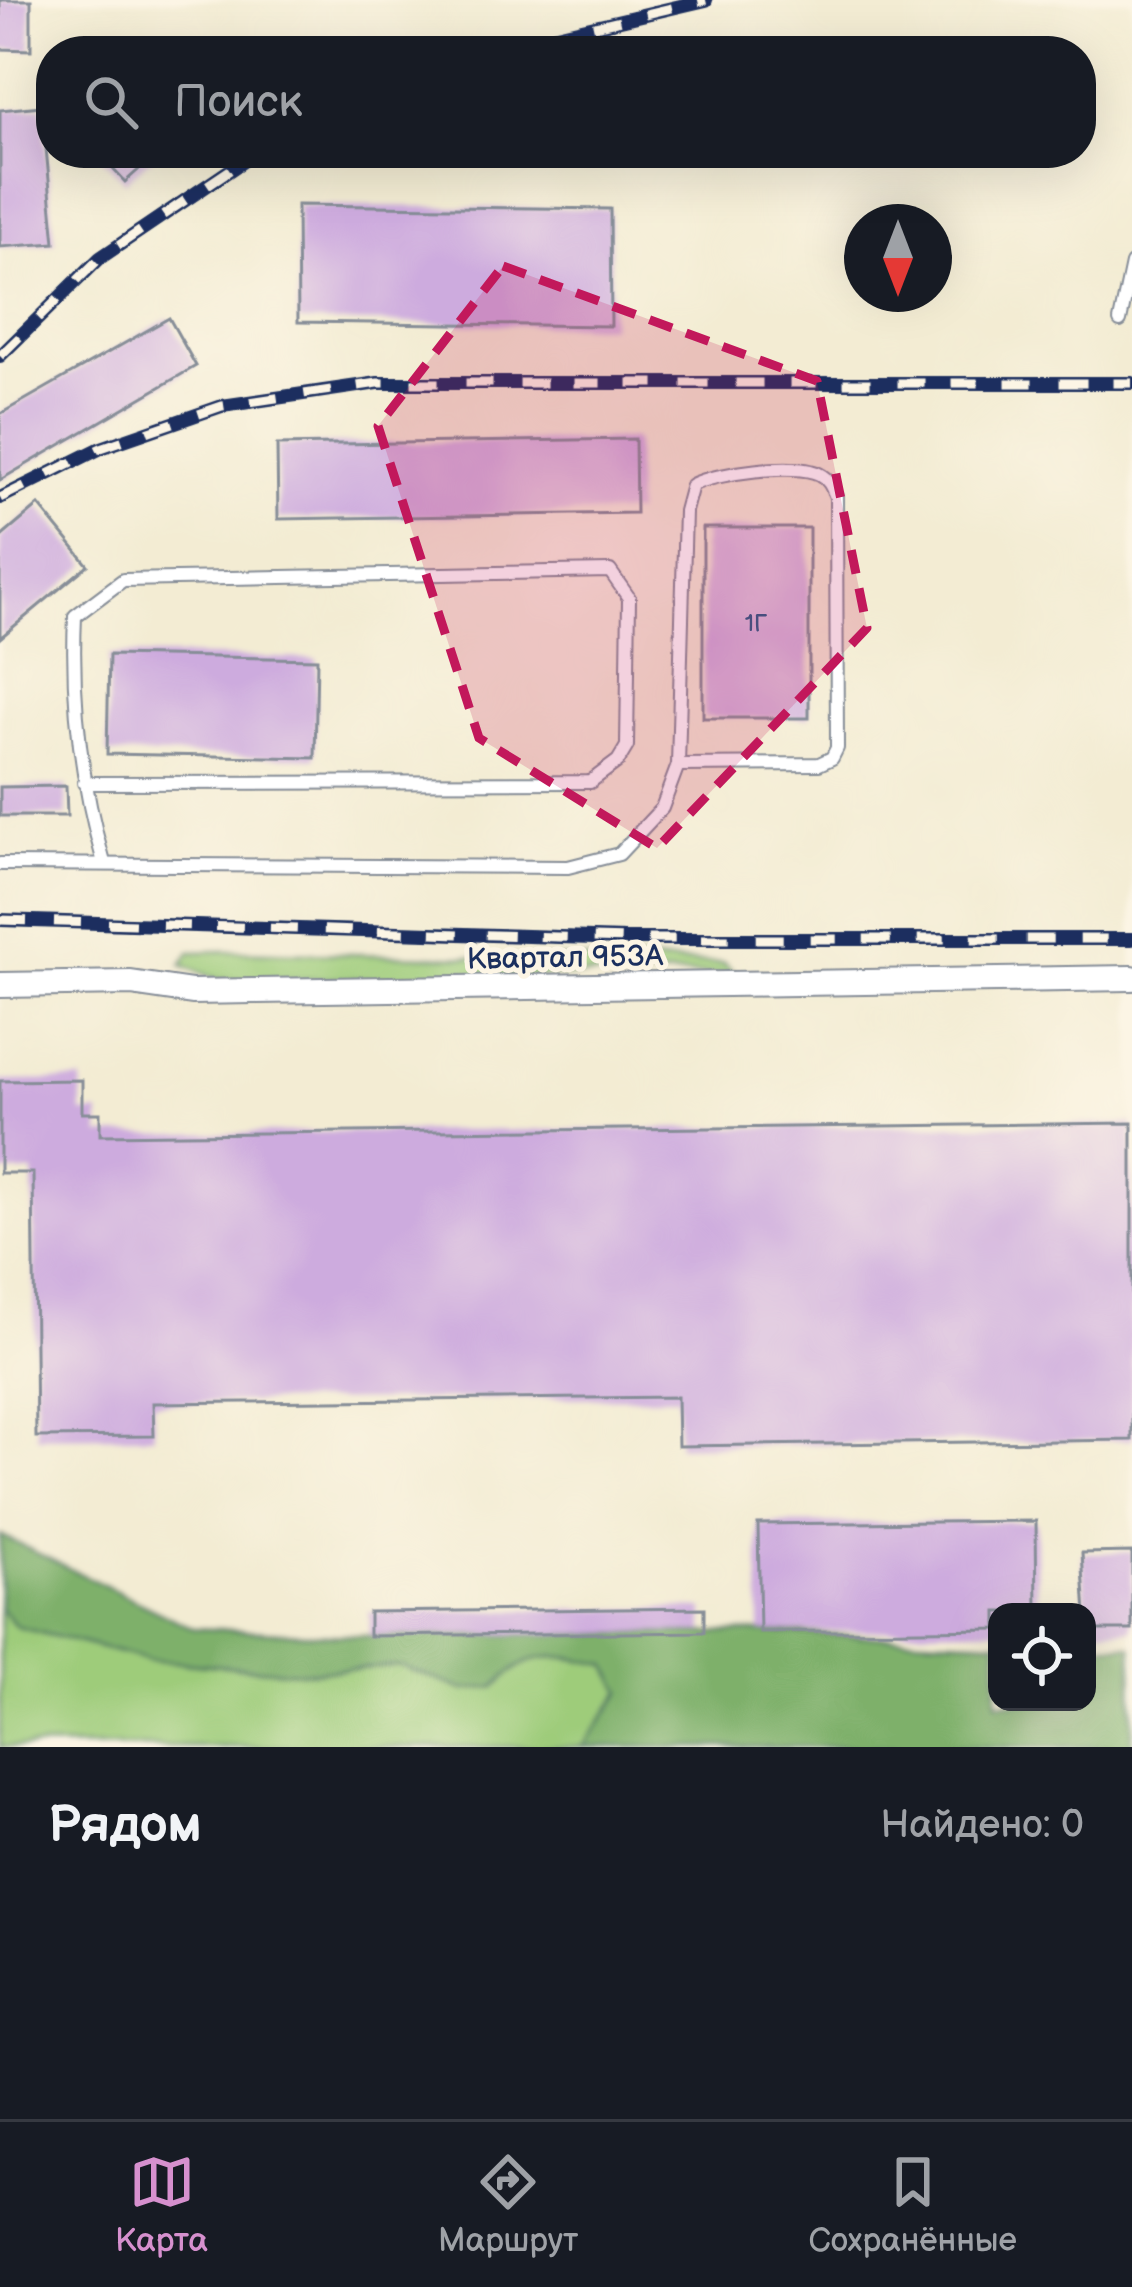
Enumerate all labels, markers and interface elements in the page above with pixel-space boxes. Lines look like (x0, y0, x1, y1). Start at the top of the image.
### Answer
search box (36, 36, 1096, 168)
icon: search (78, 69, 144, 135)
text: Поиск (174, 75, 302, 130)
north arrow (844, 204, 952, 312)
house number: 1Г (745, 609, 767, 638)
street label: Квартал 953А (466, 938, 664, 978)
map controls (988, 1603, 1096, 1711)
button: locate (988, 1603, 1096, 1711)
text: Рядом (48, 1795, 202, 1856)
text: Найдено: 0 (881, 1802, 1084, 1849)
tab: Карта (115, 2149, 208, 2261)
tab: Маршрут (438, 2149, 578, 2261)
tab: Сохранённые (808, 2149, 1017, 2261)

